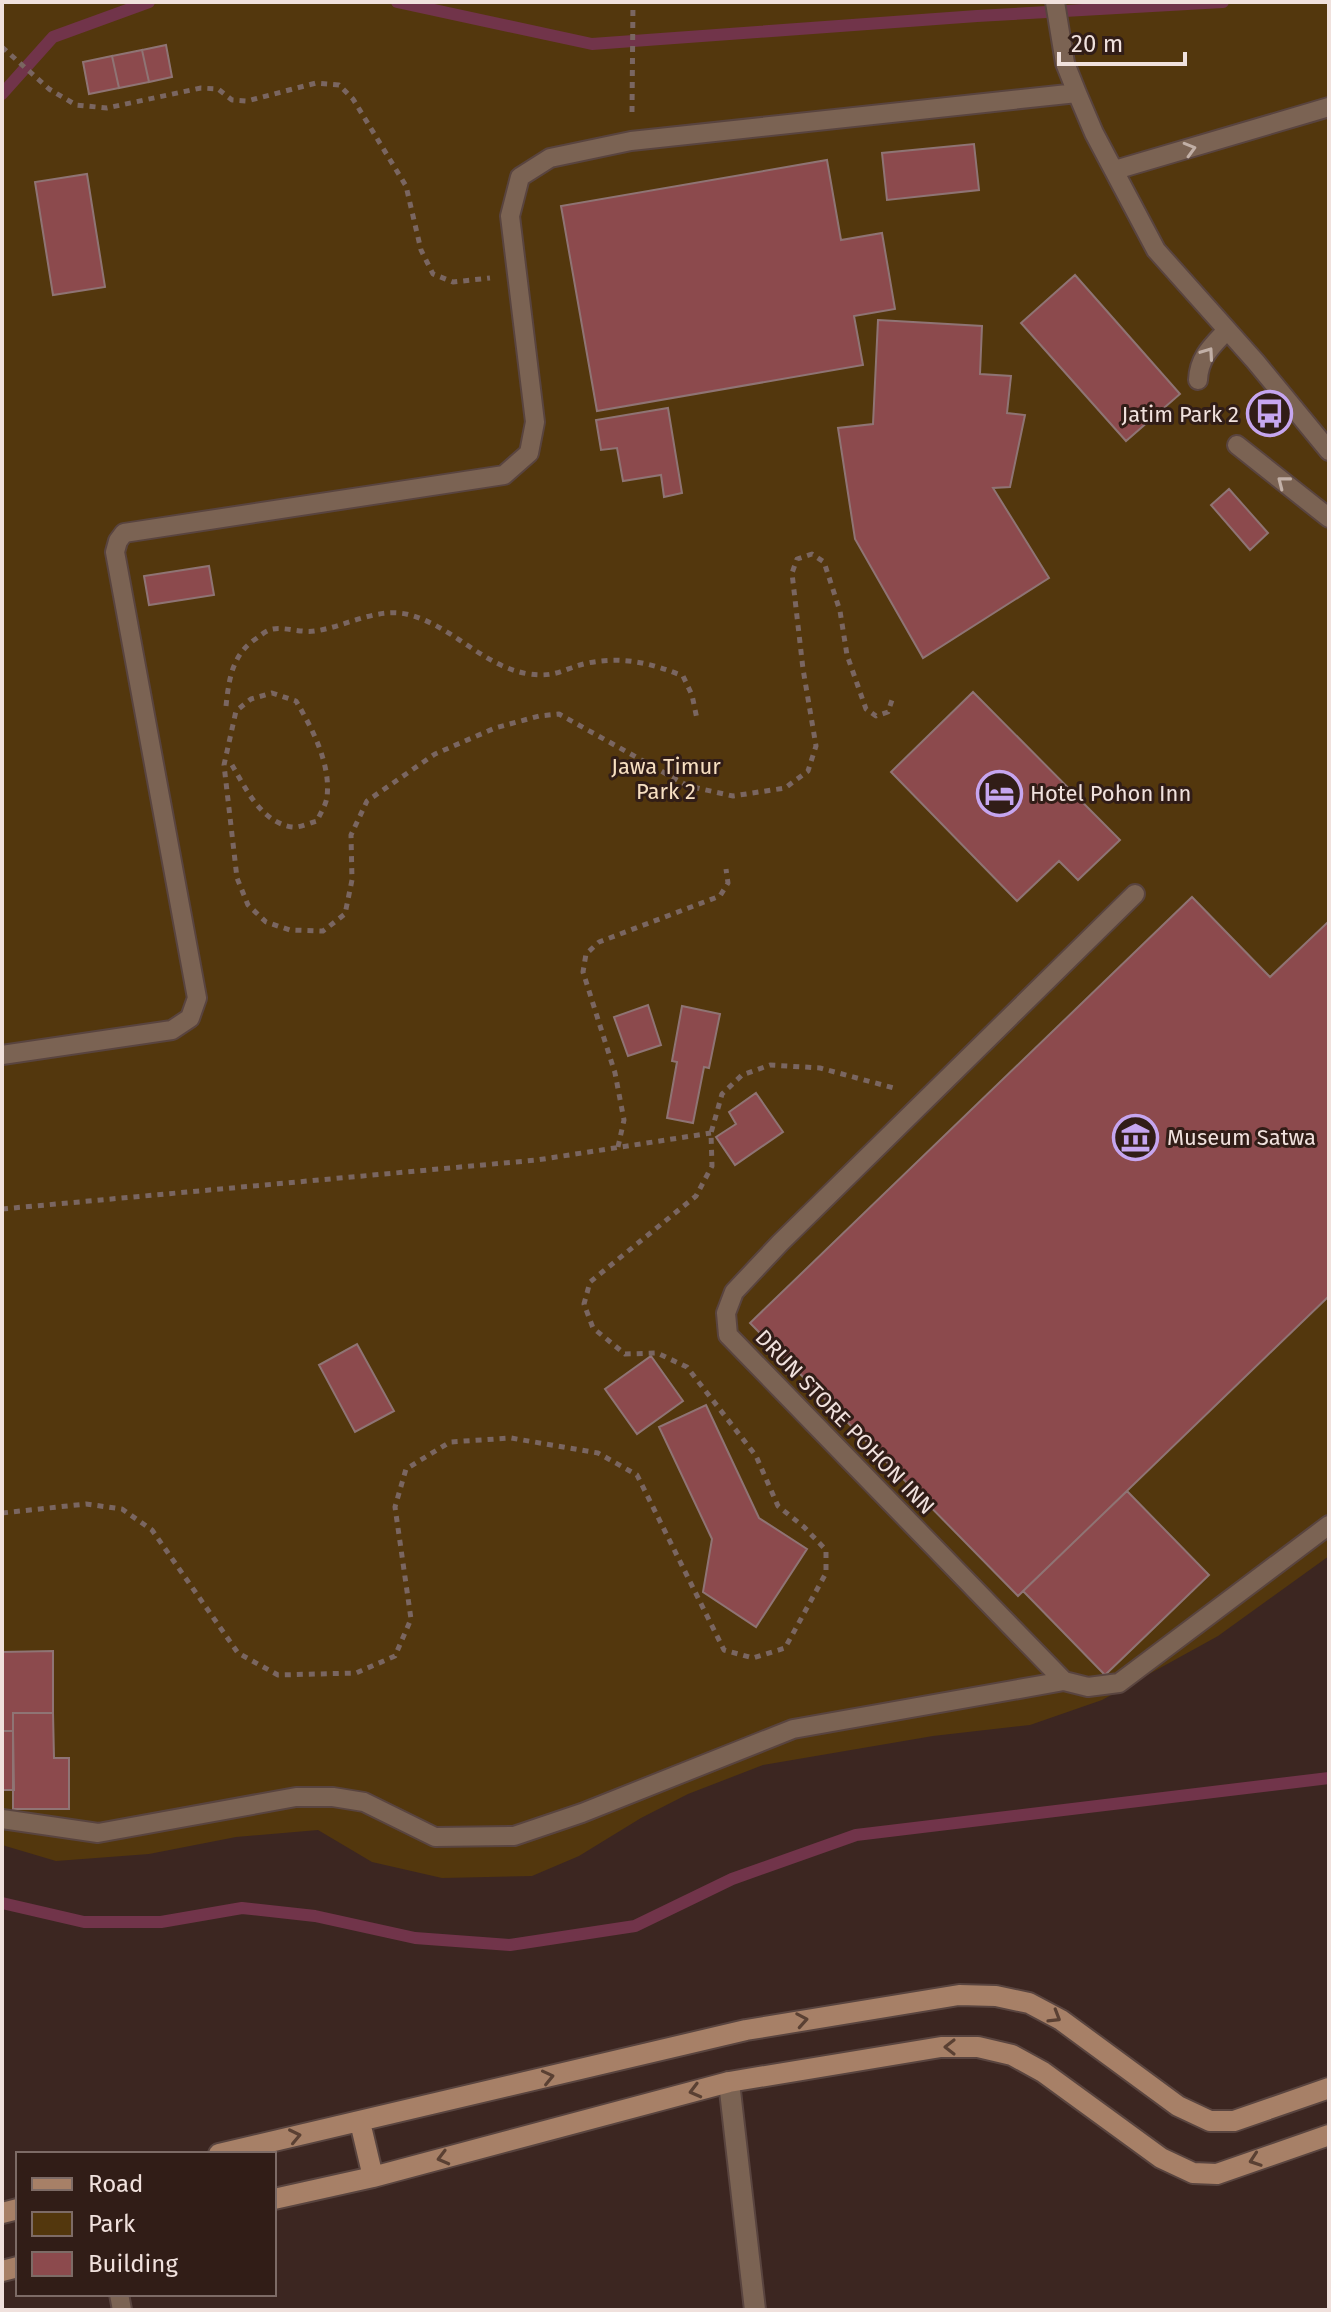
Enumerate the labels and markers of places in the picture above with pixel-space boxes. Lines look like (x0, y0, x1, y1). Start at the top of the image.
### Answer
bus stop icon: Jatim Park 2 (1246, 390, 1294, 438)
place label: Jatim Park 2 (1121, 401, 1239, 428)
hotel icon: Hotel Pohon Inn (975, 769, 1023, 817)
place label: Hotel Pohon Inn (1030, 780, 1191, 807)
museum icon: Museum Satwa (1112, 1113, 1160, 1161)
place label: Museum Satwa (1167, 1124, 1316, 1151)

